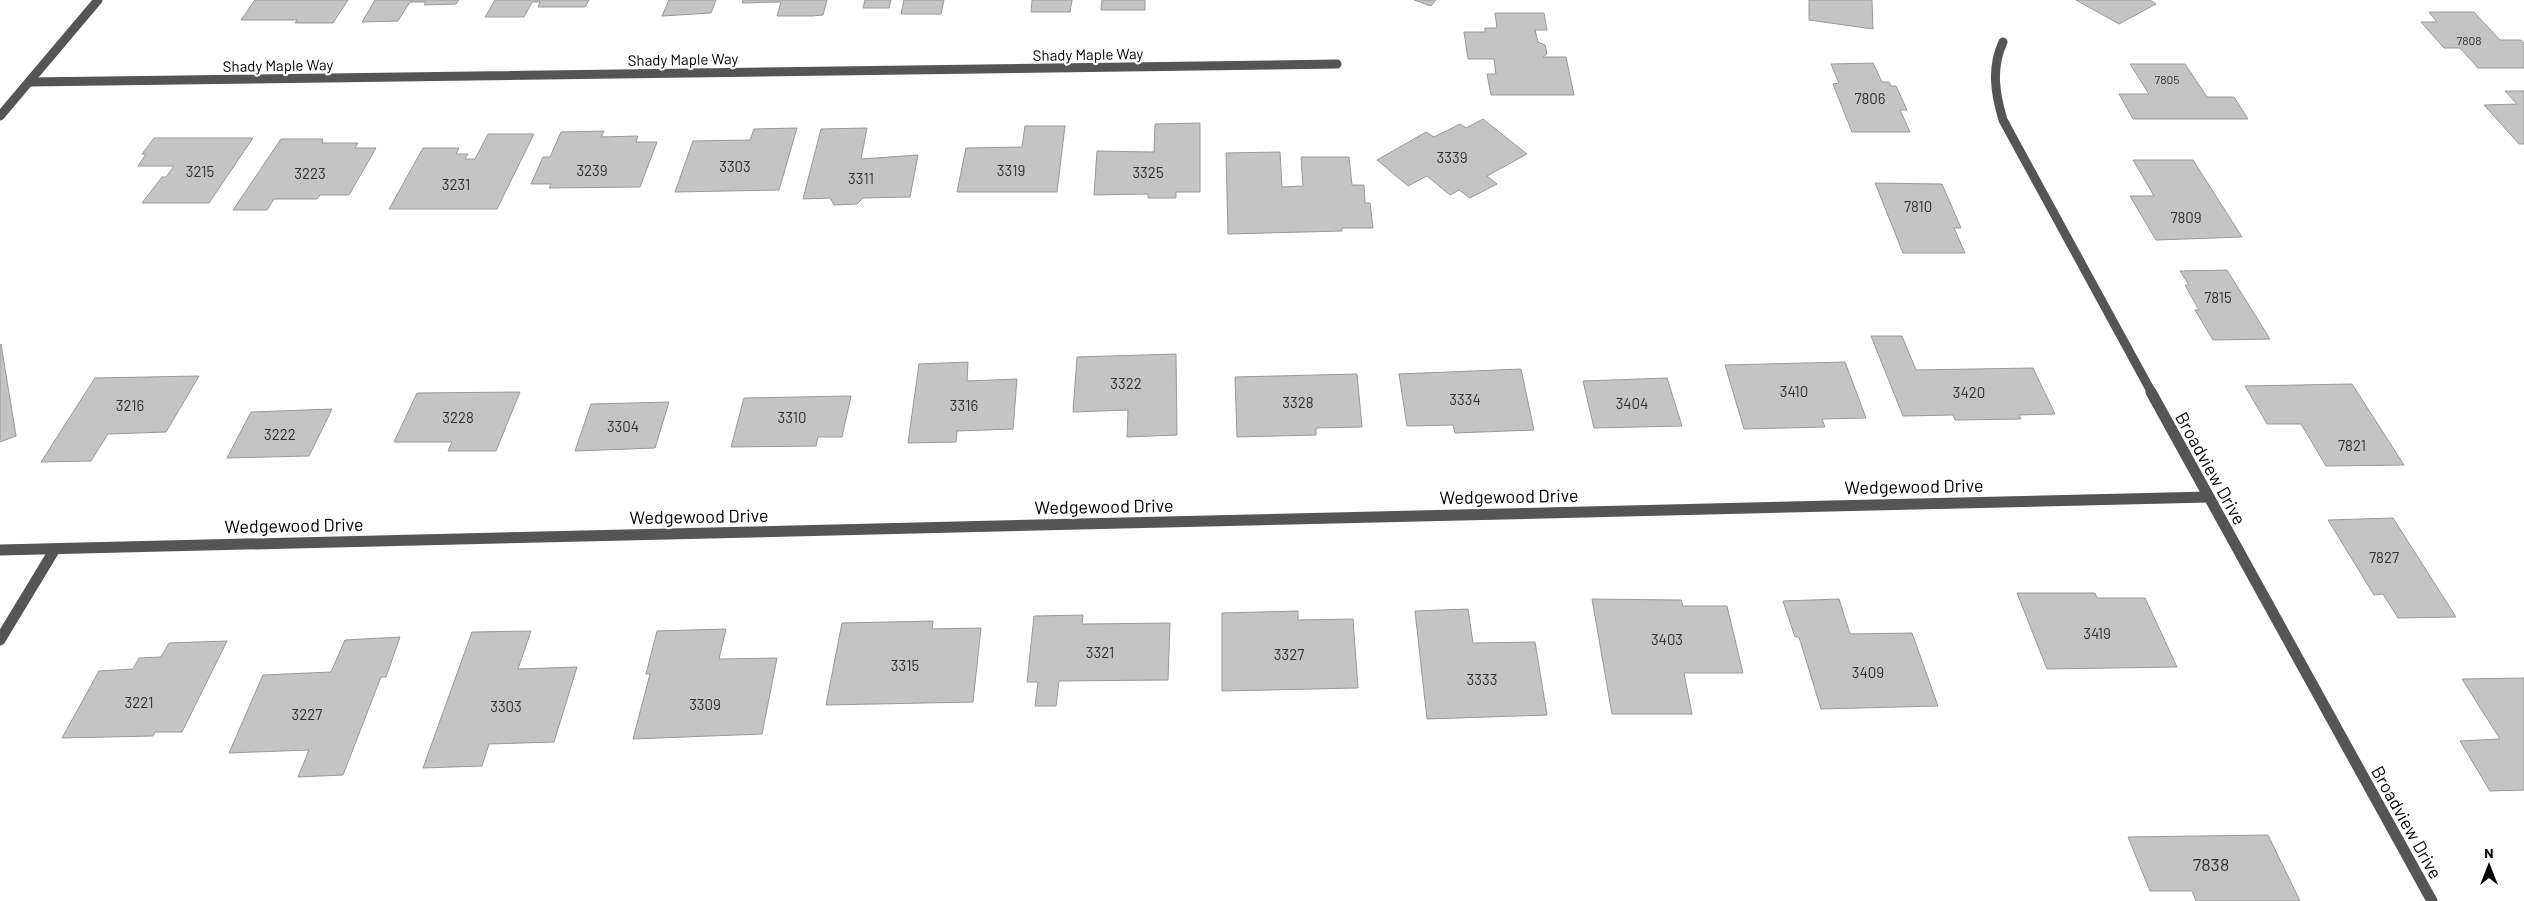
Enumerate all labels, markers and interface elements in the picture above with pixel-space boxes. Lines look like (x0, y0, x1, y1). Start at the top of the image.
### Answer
house number: 7808 (2457, 33, 2481, 47)
street label: Shady Maple Way (1033, 44, 1144, 64)
street label: Shady Maple Way (628, 49, 739, 69)
street label: Shady Maple Way (223, 55, 334, 75)
house number: 7805 (2155, 72, 2179, 86)
house number: 7806 (1854, 89, 1886, 107)
house number: 3339 (1437, 148, 1468, 166)
house number: 3303 (719, 157, 751, 175)
house number: 3239 (576, 161, 608, 179)
house number: 3319 (997, 161, 1025, 179)
house number: 3215 (186, 162, 214, 180)
house number: 3325 (1132, 163, 1164, 181)
house number: 3223 (294, 164, 326, 182)
house number: 3311 (848, 169, 874, 187)
house number: 3231 (442, 175, 470, 193)
house number: 7810 (1904, 197, 1932, 215)
house number: 7809 (2170, 208, 2202, 226)
house number: 7815 (2204, 288, 2232, 306)
house number: 3322 (1110, 374, 1142, 392)
house number: 3410 (1780, 382, 1808, 400)
house number: 3420 (1953, 383, 1985, 401)
house number: 3334 (1449, 390, 1481, 408)
house number: 3328 (1282, 393, 1314, 411)
house number: 3404 (1616, 394, 1648, 412)
house number: 3216 (116, 396, 144, 414)
house number: 3316 (950, 396, 978, 414)
house number: 3228 (442, 408, 474, 426)
house number: 3310 (777, 408, 807, 426)
street label: Broadview Drive (2171, 408, 2251, 528)
house number: 3304 (607, 417, 639, 435)
house number: 3222 (264, 425, 296, 443)
house number: 7821 (2338, 436, 2366, 454)
street label: Wedgewood Drive (1844, 474, 1984, 498)
street label: Wedgewood Drive (1439, 484, 1579, 508)
street label: Wedgewood Drive (1034, 494, 1174, 518)
street label: Wedgewood Drive (629, 504, 769, 528)
street label: Wedgewood Drive (224, 513, 364, 537)
house number: 7827 (2369, 548, 2399, 566)
house number: 3419 (2083, 624, 2111, 642)
house number: 3403 (1651, 630, 1683, 648)
house number: 3321 (1086, 643, 1114, 661)
house number: 3327 (1274, 645, 1304, 663)
house number: 3315 (891, 656, 919, 674)
house number: 3409 (1852, 663, 1884, 681)
house number: 3333 (1467, 670, 1497, 688)
house number: 3221 (125, 693, 153, 711)
house number: 3309 (689, 695, 721, 713)
house number: 3303 (490, 697, 522, 715)
house number: 3227 (292, 705, 322, 723)
street label: Broadview Drive (2367, 762, 2447, 882)
north arrow (2464, 841, 2514, 891)
text: N (2484, 844, 2494, 861)
house number: 7838 (2193, 853, 2229, 875)

